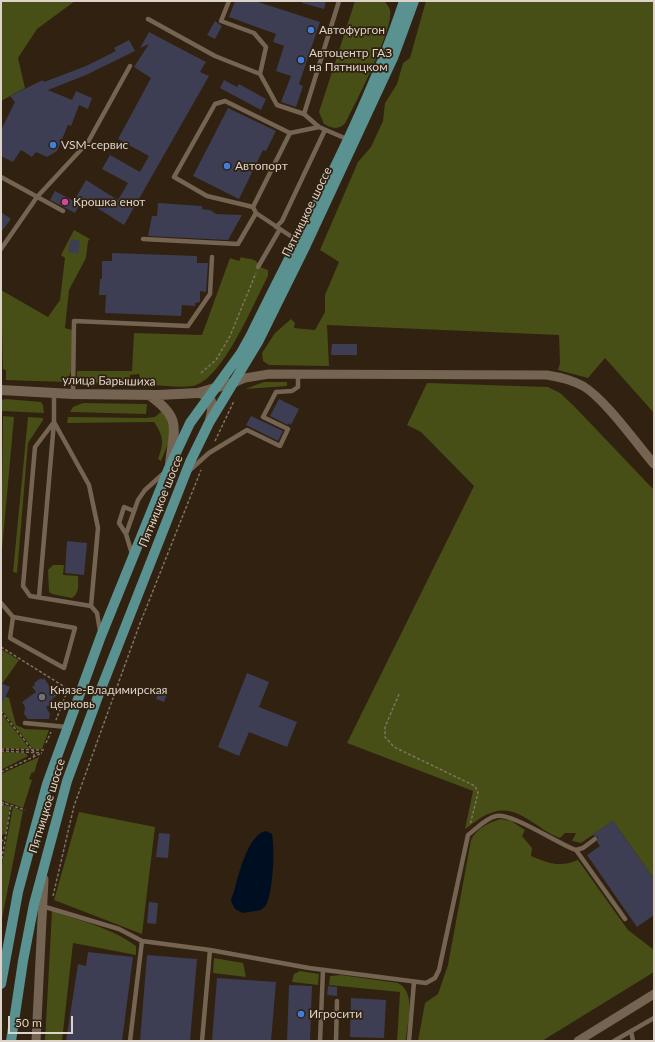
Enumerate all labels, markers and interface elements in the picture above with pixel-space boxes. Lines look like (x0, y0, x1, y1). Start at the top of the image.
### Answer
place label: Автофургон (319, 23, 385, 37)
marker: Автофургон (306, 25, 316, 35)
place label: Автоцентр ГАЗ на Пятницком (309, 46, 392, 74)
marker: Автоцентр ГАЗ на Пятницком (296, 55, 306, 65)
place label: VSM-сервис (61, 138, 128, 152)
marker: VSM-сервис (48, 140, 58, 150)
place label: Автопорт (235, 159, 288, 173)
marker: Автопорт (222, 161, 232, 171)
street label: Пятницкое шоссе (279, 165, 335, 259)
place label: Крошка енот (73, 195, 145, 209)
marker: Крошка енот (60, 197, 70, 207)
street label: улица Барышиха (62, 373, 156, 389)
street label: Пятницкое шоссе (136, 453, 186, 549)
place label: Князе-Владимирская церковь (50, 683, 168, 711)
marker: Князе-Владимирская церковь (37, 692, 47, 702)
street label: Пятницкое шоссе (26, 757, 68, 855)
place label: Игросити (309, 1007, 362, 1021)
scale bar (10, 1008, 75, 1034)
marker: Игросити (296, 1009, 306, 1019)
text: 50 m (15, 1015, 42, 1030)

